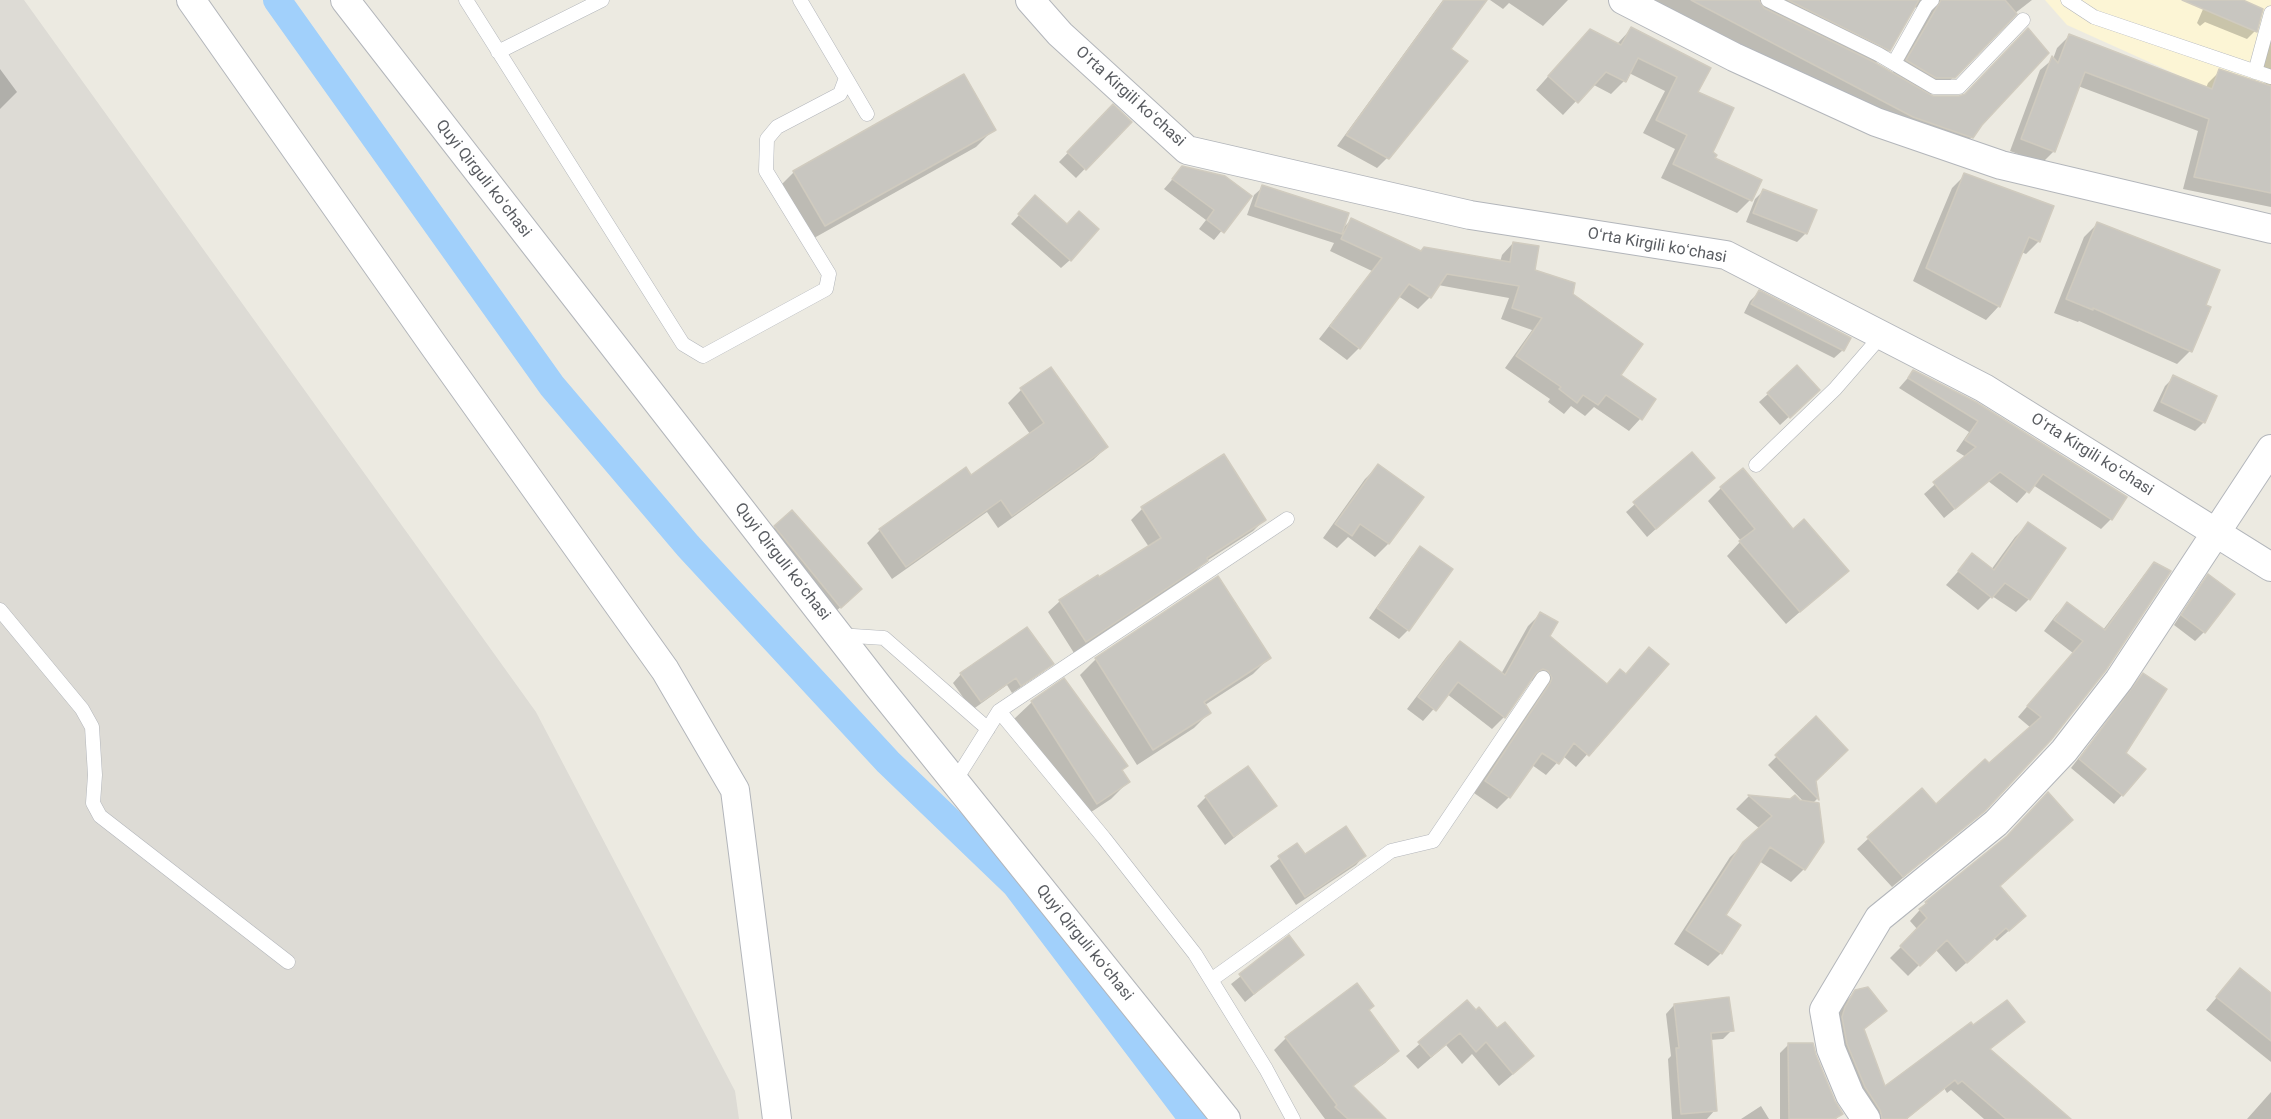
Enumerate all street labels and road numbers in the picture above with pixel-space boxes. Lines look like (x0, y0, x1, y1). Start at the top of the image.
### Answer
street label: Oʻrta Kirgili koʻchasi (1071, 43, 1189, 151)
street label: Quyi Qirguli koʻchasi (431, 116, 535, 242)
street label: Oʻrta Kirgili koʻchasi (1586, 224, 1728, 268)
street label: Oʻrta Kirgili koʻchasi (2027, 410, 2157, 500)
street label: Quyi Qirguli koʻchasi (730, 499, 834, 625)
street label: Quyi Qirguli koʻchasi (1031, 881, 1137, 1005)

